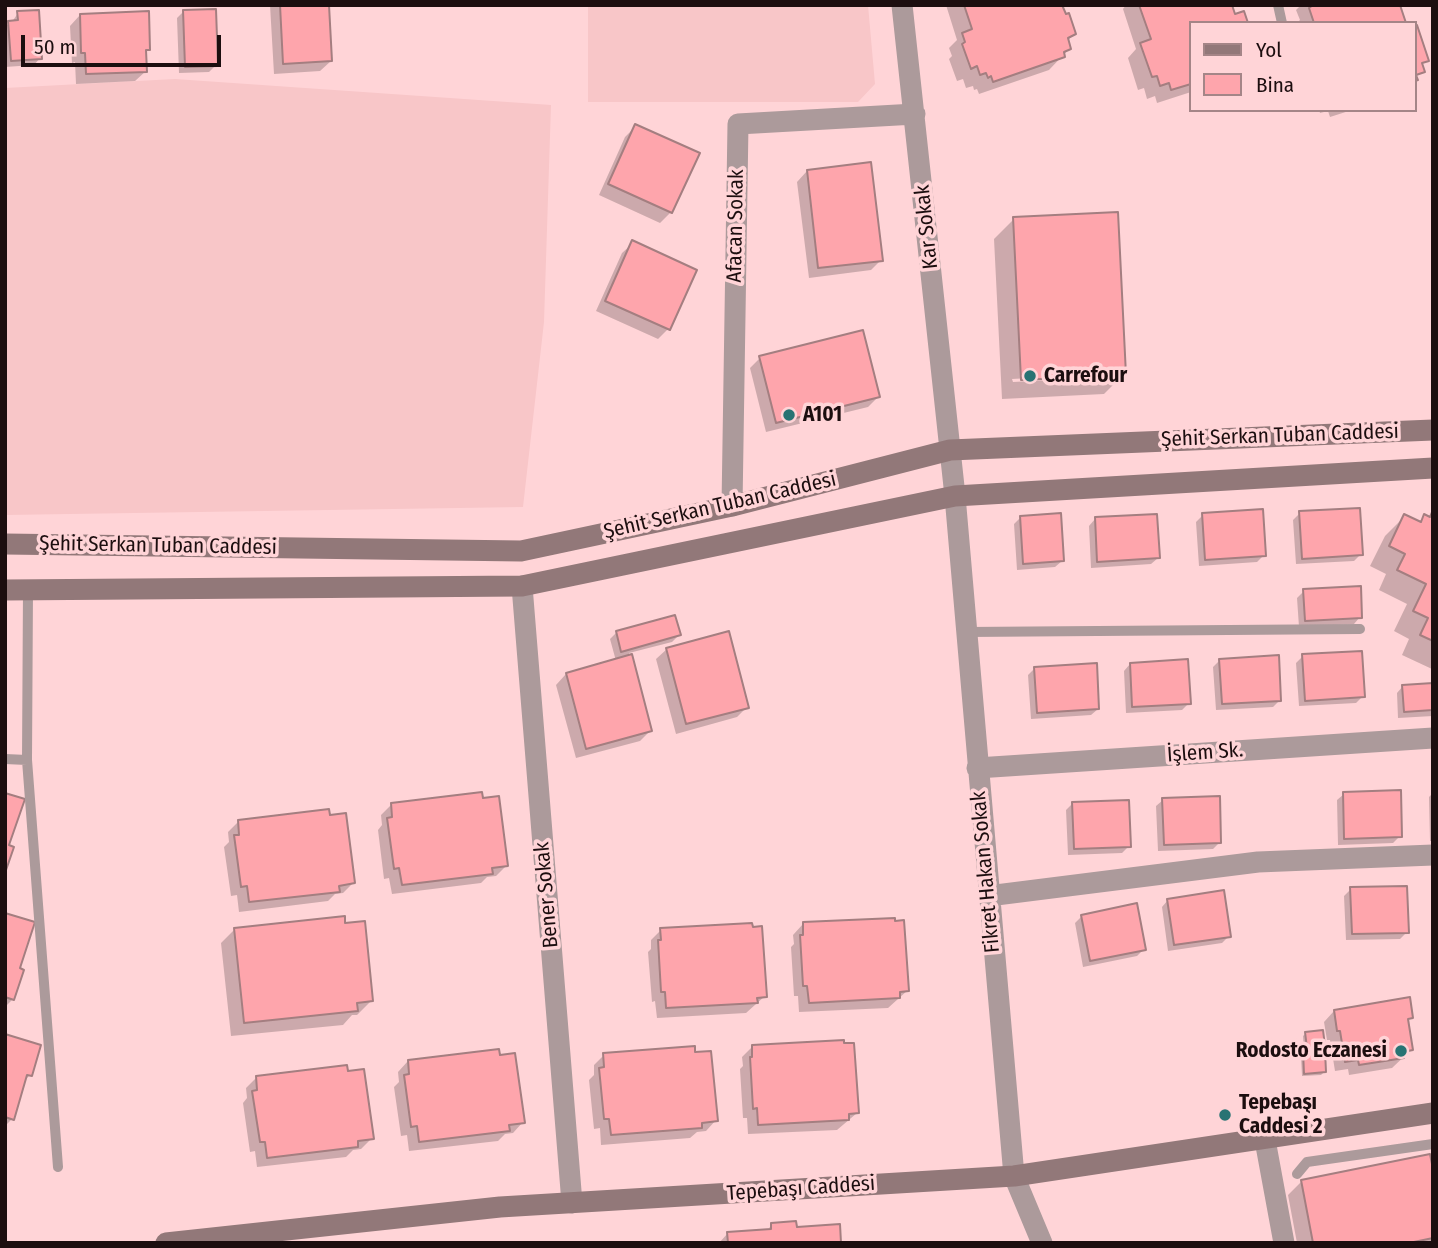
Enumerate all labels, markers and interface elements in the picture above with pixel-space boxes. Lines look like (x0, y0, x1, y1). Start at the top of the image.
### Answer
scale bar (24, 21, 224, 65)
legend (1190, 21, 1417, 112)
text: 50 m (34, 34, 76, 60)
text: Yol (1256, 37, 1282, 63)
text: Bina (1256, 72, 1294, 98)
street label: Afacan Sokak (722, 169, 750, 283)
street label: Kar Sokak (910, 184, 944, 270)
place label: Carrefour (1044, 363, 1127, 389)
marker: Carrefour (1022, 368, 1038, 384)
place label: A101 (803, 402, 842, 428)
marker: A101 (781, 407, 797, 423)
street label: Şehit Serkan Tuban Caddesi (1161, 419, 1399, 453)
street label: Şehit Serkan Tuban Caddesi (601, 467, 839, 545)
street label: Şehit Serkan Tuban Caddesi (39, 531, 277, 561)
street label: İşlem Sk. (1166, 738, 1244, 768)
street label: Fikret Hakan Sokak (966, 790, 1006, 954)
street label: Bener Sokak (530, 841, 564, 949)
place label: Rodosto Eczanesi (1236, 1038, 1387, 1064)
marker: Rodosto Eczanesi (1393, 1043, 1409, 1059)
place label: Tepebaşı Caddesi 2 (1239, 1090, 1322, 1140)
marker: Tepebaşı Caddesi 2 (1217, 1107, 1233, 1123)
street label: Tepebaşı Caddesi (726, 1171, 876, 1207)

